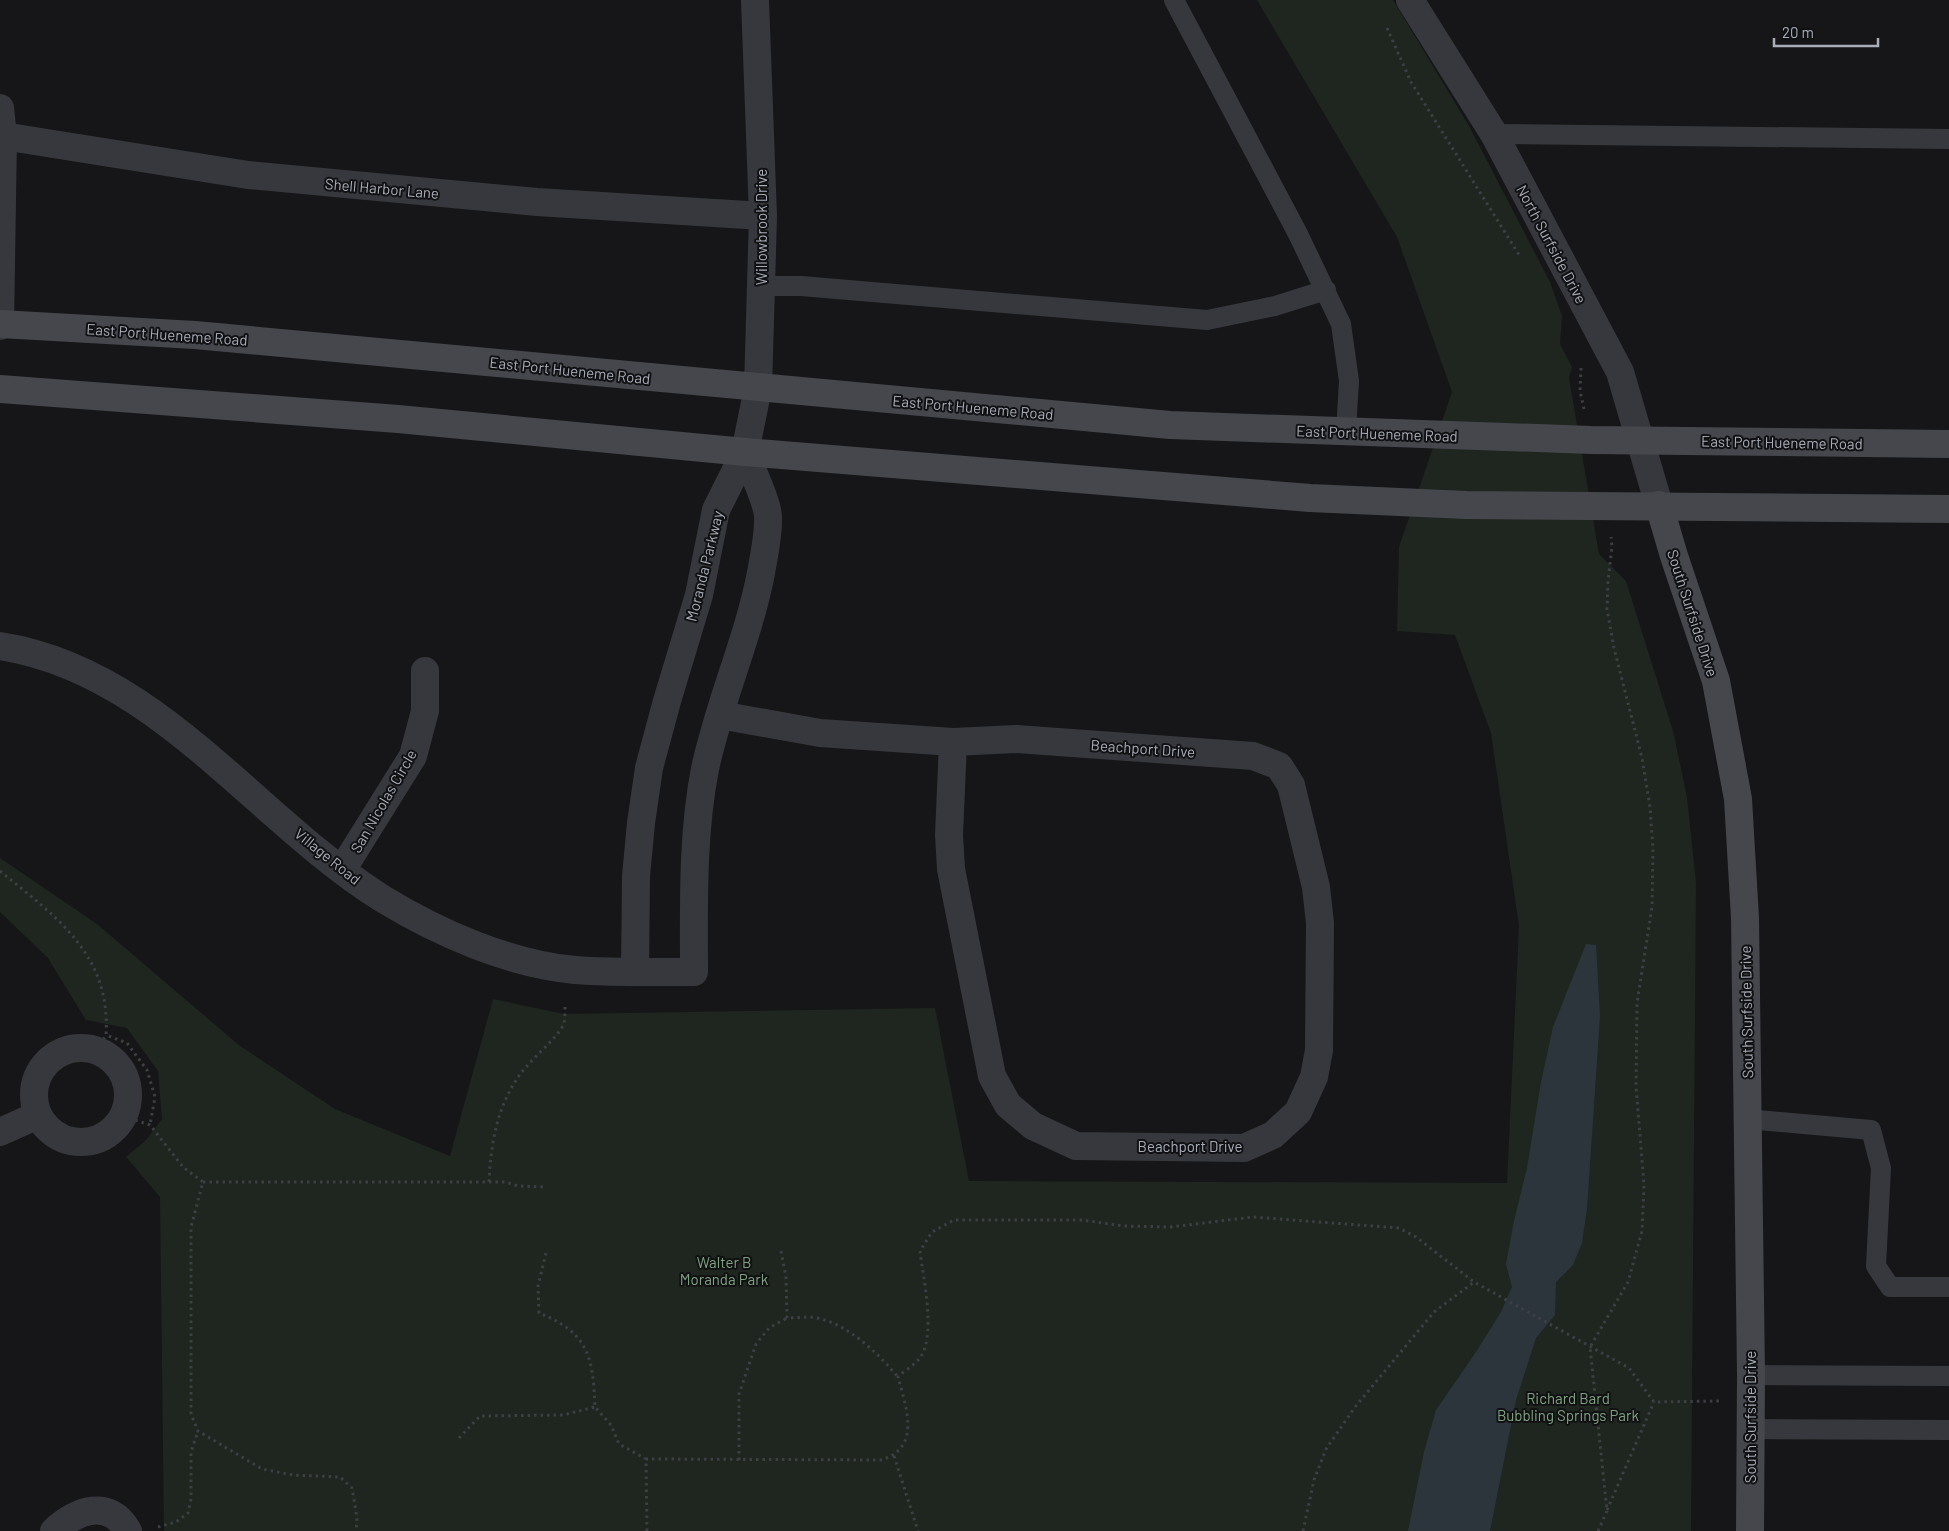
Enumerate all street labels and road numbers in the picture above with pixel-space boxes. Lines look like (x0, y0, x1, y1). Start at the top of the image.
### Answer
street label: Willowbrook Drive (752, 169, 770, 285)
street label: Shell Harbor Lane (324, 174, 440, 202)
street label: North Surfside Drive (1513, 182, 1591, 306)
street label: East Port Hueneme Road (86, 319, 248, 349)
street label: East Port Hueneme Road (489, 353, 651, 387)
street label: East Port Hueneme Road (892, 391, 1054, 423)
street label: East Port Hueneme Road (1296, 421, 1458, 445)
street label: East Port Hueneme Road (1701, 432, 1863, 452)
street label: Moranda Parkway (682, 509, 726, 623)
street label: South Surfside Drive (1664, 547, 1722, 679)
street label: Beachport Drive (1090, 735, 1196, 761)
street label: San Nicolas Circle (346, 746, 420, 856)
street label: Village Road (291, 824, 365, 888)
street label: South Surfside Drive (1736, 945, 1756, 1079)
street label: Beachport Drive (1138, 1137, 1242, 1155)
street label: South Surfside Drive (1741, 1351, 1759, 1483)

